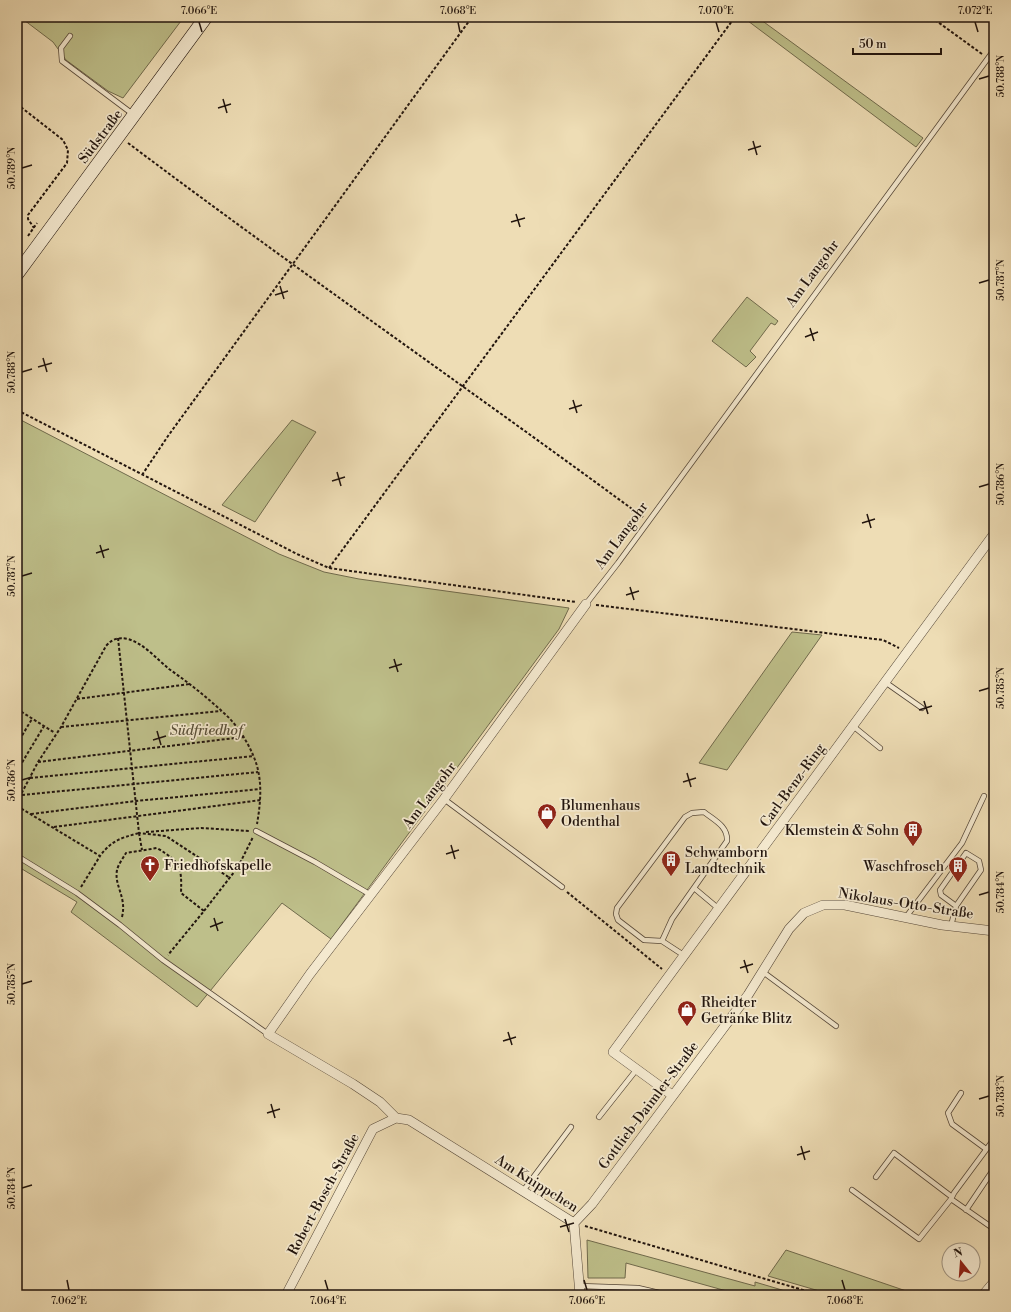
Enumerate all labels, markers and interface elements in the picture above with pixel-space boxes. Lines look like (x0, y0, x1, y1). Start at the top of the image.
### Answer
text: 7.066°E (181, 5, 217, 17)
text: 7.068°E (440, 5, 476, 17)
text: 7.070°E (698, 5, 734, 17)
text: 7.072°E (958, 5, 992, 17)
scale bar (853, 30, 941, 56)
text: 50 m (859, 37, 887, 52)
text: 50.788°N (995, 54, 1007, 97)
street label: Südstraße (75, 106, 127, 167)
text: 50.789°N (6, 146, 18, 189)
street label: Am Langohr (782, 236, 843, 312)
text: 50.787°N (995, 259, 1007, 301)
text: 50.788°N (6, 350, 18, 393)
text: 50.786°N (995, 462, 1007, 505)
street label: Am Langohr (591, 498, 652, 574)
text: 50.787°N (6, 555, 18, 597)
text: 50.785°N (995, 666, 1007, 709)
park label: Südfriedhof (170, 722, 246, 740)
street label: Carl-Benz-Ring (756, 739, 830, 831)
text: 50.786°N (6, 758, 18, 801)
street label: Am Langohr (398, 759, 461, 833)
place label: Blumenhaus Odenthal (560, 797, 640, 831)
shop icon: Blumenhaus Odenthal (536, 802, 558, 830)
building icon: Klemstein & Sohn (902, 819, 924, 847)
place label: Klemstein & Sohn (785, 822, 900, 840)
place label: Schwamborn Landtechnik (685, 844, 768, 878)
building icon: Schwamborn Landtechnik (660, 849, 682, 877)
church icon: Friedhofskapelle (139, 854, 161, 882)
building icon: Waschfrosch (947, 855, 969, 883)
place label: Friedhofskapelle (164, 857, 272, 875)
place label: Waschfrosch (862, 858, 945, 876)
text: 50.784°N (995, 870, 1007, 913)
street label: Nikolaus-Otto-Straße (837, 884, 975, 924)
text: 50.785°N (6, 962, 18, 1005)
place label: Rheidter Getränke Blitz (701, 994, 792, 1028)
shop icon: Rheidter Getränke Blitz (676, 999, 698, 1027)
street label: Gottlieb-Daimler-Straße (595, 1038, 703, 1173)
text: 50.783°N (995, 1074, 1007, 1117)
street label: Robert-Bosch-Straße (284, 1130, 364, 1258)
street label: Am Knippchen (491, 1151, 582, 1217)
text: 50.784°N (6, 1166, 18, 1209)
north arrow (941, 1242, 981, 1282)
text: N (952, 1245, 965, 1261)
text: 7.062°E (51, 1295, 87, 1307)
text: 7.064°E (310, 1295, 346, 1307)
text: 7.066°E (569, 1295, 605, 1307)
text: 7.068°E (827, 1295, 863, 1307)

